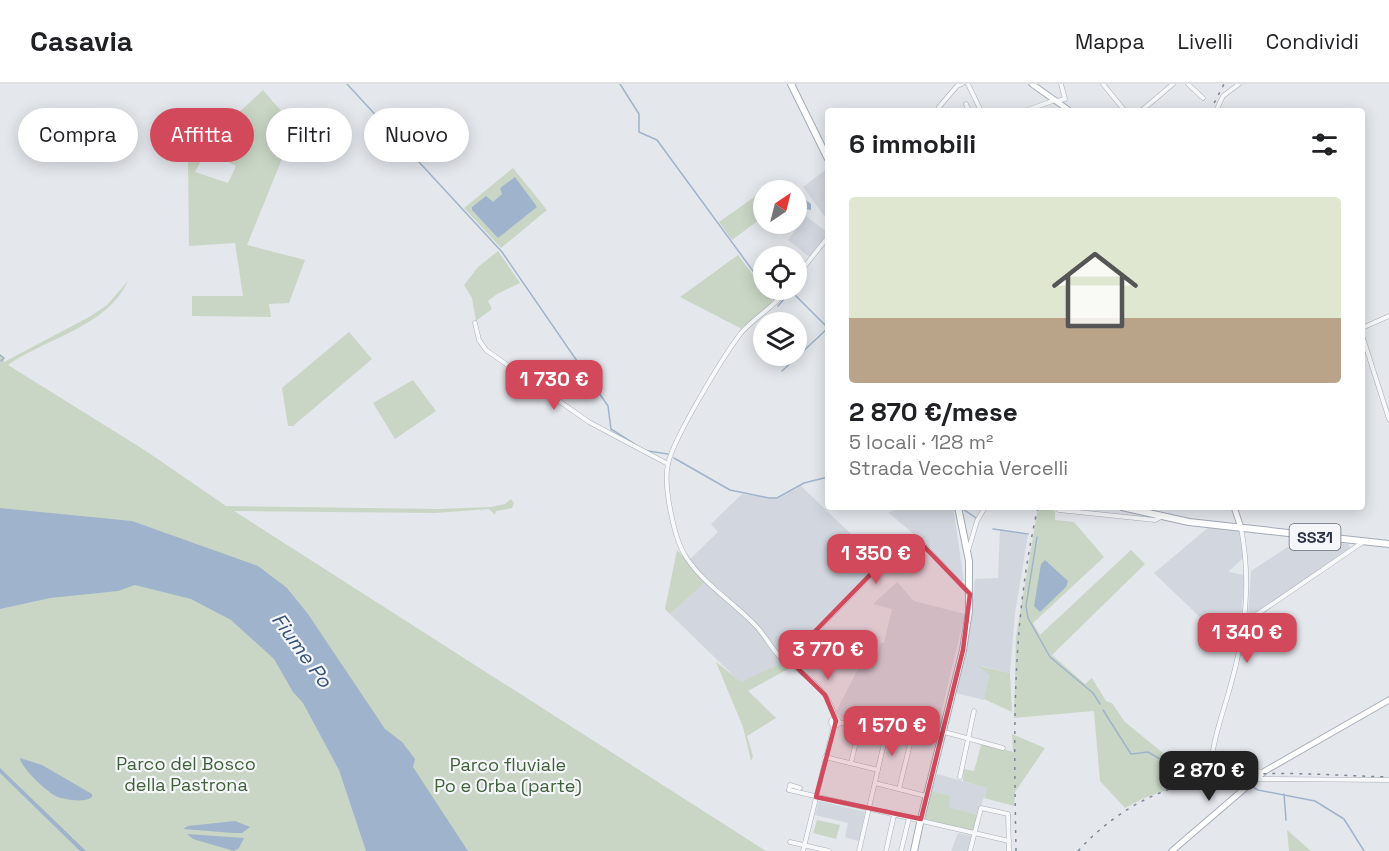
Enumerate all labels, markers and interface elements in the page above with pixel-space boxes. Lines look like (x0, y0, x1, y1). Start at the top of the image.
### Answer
text: Casavia (30, 23, 133, 59)
text: Mappa (1075, 28, 1144, 55)
text: Livelli (1177, 28, 1233, 55)
text: Condividi (1266, 28, 1359, 55)
chip: Compra (18, 108, 138, 162)
chip: Affitta (150, 108, 254, 162)
chip: Filtri (266, 108, 352, 162)
chip: Nuovo (364, 108, 469, 162)
text: 6 immobili (849, 127, 976, 161)
icon: filters (1308, 128, 1341, 161)
north arrow (753, 180, 807, 234)
map controls (753, 180, 807, 366)
icon: home (1041, 236, 1149, 344)
button: locate (753, 246, 807, 300)
button: layers (753, 312, 807, 366)
pin: 1 730 € (499, 360, 609, 411)
text: 1 730 € (520, 366, 588, 392)
text: 2 870 €/mese (849, 395, 1018, 429)
text: 5 locali · 128 m² (849, 429, 993, 455)
text: Strada Vecchia Vercelli (849, 455, 1068, 481)
road number: SS31 (1290, 524, 1340, 550)
pin: 1 350 € (821, 534, 931, 585)
text: 1 350 € (841, 540, 911, 566)
water label: Fiume Po (266, 607, 338, 693)
pin: 1 340 € (1192, 613, 1302, 664)
text: 1 340 € (1212, 619, 1282, 645)
pin: 3 770 € (773, 630, 883, 681)
text: 3 770 € (793, 636, 863, 662)
pin: 1 570 € (837, 706, 947, 757)
text: 1 570 € (858, 712, 926, 738)
pin: 2 870 € (1154, 751, 1264, 802)
park label: Parco del Bosco della Pastrona (116, 752, 256, 796)
park label: Parco fluviale Po e Orba (parte) (434, 753, 582, 797)
text: 2 870 € (1173, 757, 1245, 783)

